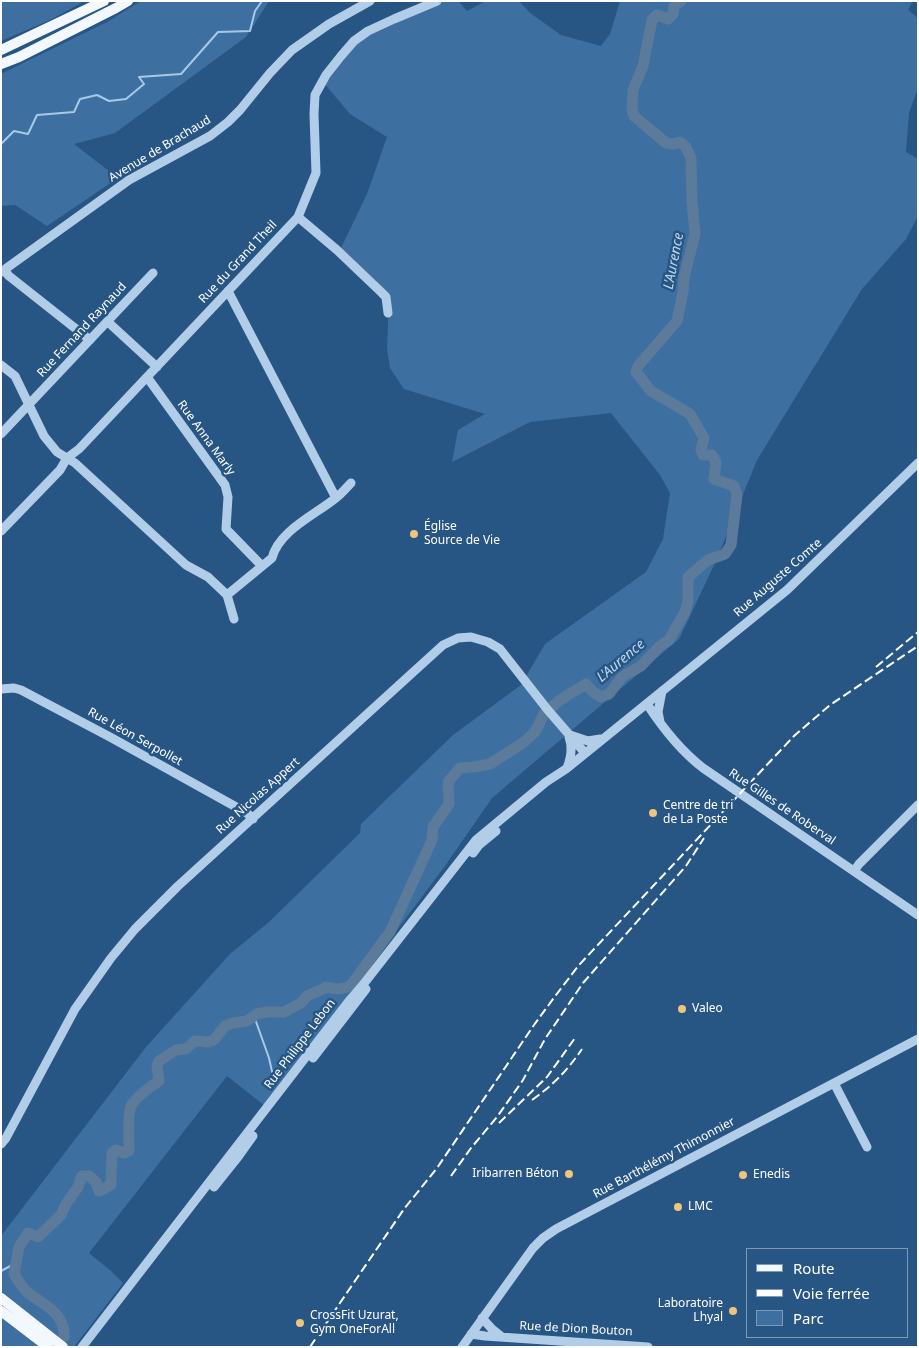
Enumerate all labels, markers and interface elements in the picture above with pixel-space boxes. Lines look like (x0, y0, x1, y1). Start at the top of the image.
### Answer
street label: Avenue de Brachaud (106, 113, 214, 185)
street label: Rue du Grand Theil (196, 218, 280, 306)
water label: L'Aurence (660, 231, 688, 291)
street label: Rue Fernand Raynaud (34, 280, 130, 380)
street label: Rue Anna Marly (174, 398, 238, 478)
place label: Église Source de Vie (424, 520, 500, 548)
marker: Église Source de Vie (408, 528, 420, 540)
street label: Rue Auguste Comte (731, 536, 825, 620)
water label: L'Aurence (594, 636, 648, 686)
street label: Rue Léon Serpollet (85, 705, 185, 769)
street label: Rue Nicolas Appert (213, 755, 303, 837)
street label: Rue Gilles de Roberval (726, 766, 838, 848)
place label: Centre de tri de La Poste (663, 799, 733, 827)
marker: Centre de tri de La Poste (647, 807, 659, 819)
street label: Rue Philippe Lebon (262, 996, 338, 1092)
place label: Valeo (692, 1002, 723, 1016)
marker: Valeo (676, 1003, 688, 1015)
street label: Rue Barthélémy Thimonnier (591, 1114, 737, 1202)
place label: Iribarren Béton (472, 1167, 559, 1181)
marker: Iribarren Béton (563, 1168, 575, 1180)
place label: Enedis (753, 1168, 790, 1182)
marker: Enedis (737, 1169, 749, 1181)
place label: LMC (688, 1200, 713, 1214)
marker: LMC (672, 1201, 684, 1213)
legend (746, 1248, 909, 1338)
text: Route (793, 1258, 835, 1278)
text: Voie ferrée (793, 1283, 870, 1303)
place label: Laboratoire Lhyal (658, 1297, 723, 1325)
marker: Laboratoire Lhyal (727, 1305, 739, 1317)
text: Parc (793, 1308, 824, 1328)
place label: CrossFit Uzurat, Gym OneForAll (310, 1309, 399, 1337)
marker: CrossFit Uzurat, Gym OneForAll (294, 1317, 306, 1329)
street label: Rue de Dion Bouton (519, 1319, 633, 1339)

